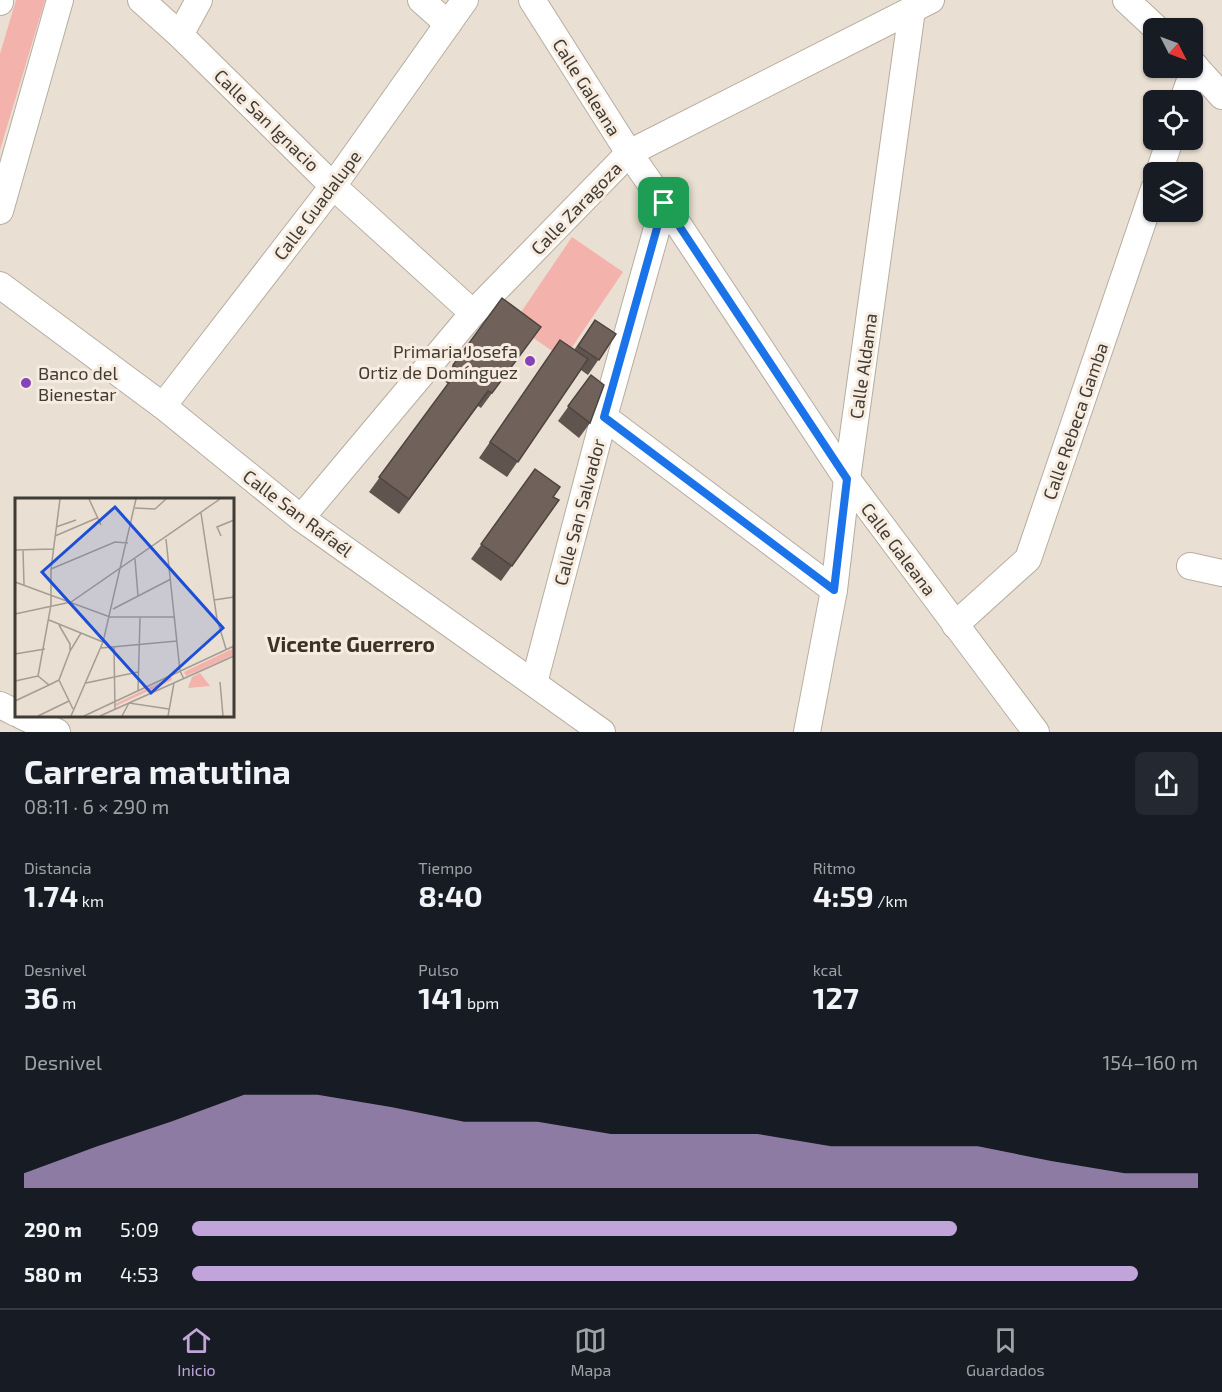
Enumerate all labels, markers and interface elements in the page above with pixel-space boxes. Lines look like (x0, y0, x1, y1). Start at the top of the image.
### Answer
north arrow (1143, 18, 1203, 78)
map controls (1143, 18, 1203, 222)
street label: Calle Galeana (548, 34, 626, 140)
street label: Calle San Ignacio (210, 64, 324, 176)
button: locate (1143, 90, 1203, 150)
street label: Calle Guadalupe (269, 146, 365, 264)
street label: Calle Zaragoza (526, 157, 626, 259)
button: layers (1143, 162, 1203, 222)
pin (638, 177, 689, 228)
icon: arrive (647, 186, 680, 219)
street label: Calle Aldama (845, 312, 881, 420)
street label: Calle Rebeca Gamba (1038, 339, 1112, 503)
place label: Primaria Josefa Ortiz de Domínguez (358, 340, 518, 383)
marker: Primaria Josefa Ortiz de Domínguez (523, 354, 537, 368)
place label: Banco del Bienestar (38, 362, 118, 405)
marker: Banco del Bienestar (19, 376, 33, 390)
street label: Calle San Salvador (549, 436, 609, 588)
street label: Calle San Rafaél (239, 465, 358, 562)
inset map (15, 498, 234, 717)
street label: Calle Galeana (857, 498, 941, 600)
district label: Vicente Guerrero (267, 631, 435, 656)
text: Carrera matutina (24, 751, 291, 791)
button: share (1135, 752, 1198, 815)
text: 08:11 · 6 × 290 m (24, 794, 169, 818)
text: Distancia (24, 858, 91, 877)
text: Tiempo (418, 858, 473, 877)
text: Ritmo (813, 858, 856, 877)
text: 1.74 (24, 877, 78, 913)
text: 8:40 (418, 877, 483, 913)
text: 4:59 (813, 877, 874, 913)
text: km (78, 891, 104, 910)
text: /km (874, 891, 908, 910)
text: Desnivel (24, 960, 86, 979)
text: Pulso (418, 960, 459, 979)
text: kcal (813, 960, 842, 979)
text: 36 (24, 979, 59, 1015)
text: 141 (418, 979, 463, 1015)
text: 127 (813, 979, 859, 1015)
text: m (59, 993, 76, 1012)
text: bpm (463, 993, 499, 1012)
text: Desnivel (24, 1050, 102, 1074)
text: 154–160 m (1102, 1050, 1198, 1074)
text: 290 m (24, 1217, 82, 1241)
text: 5:09 (120, 1217, 159, 1241)
text: 580 m (24, 1262, 82, 1286)
text: 4:53 (120, 1262, 159, 1286)
tab: Inicio (177, 1324, 216, 1379)
tab: Mapa (570, 1324, 611, 1379)
tab: Guardados (966, 1324, 1045, 1379)

